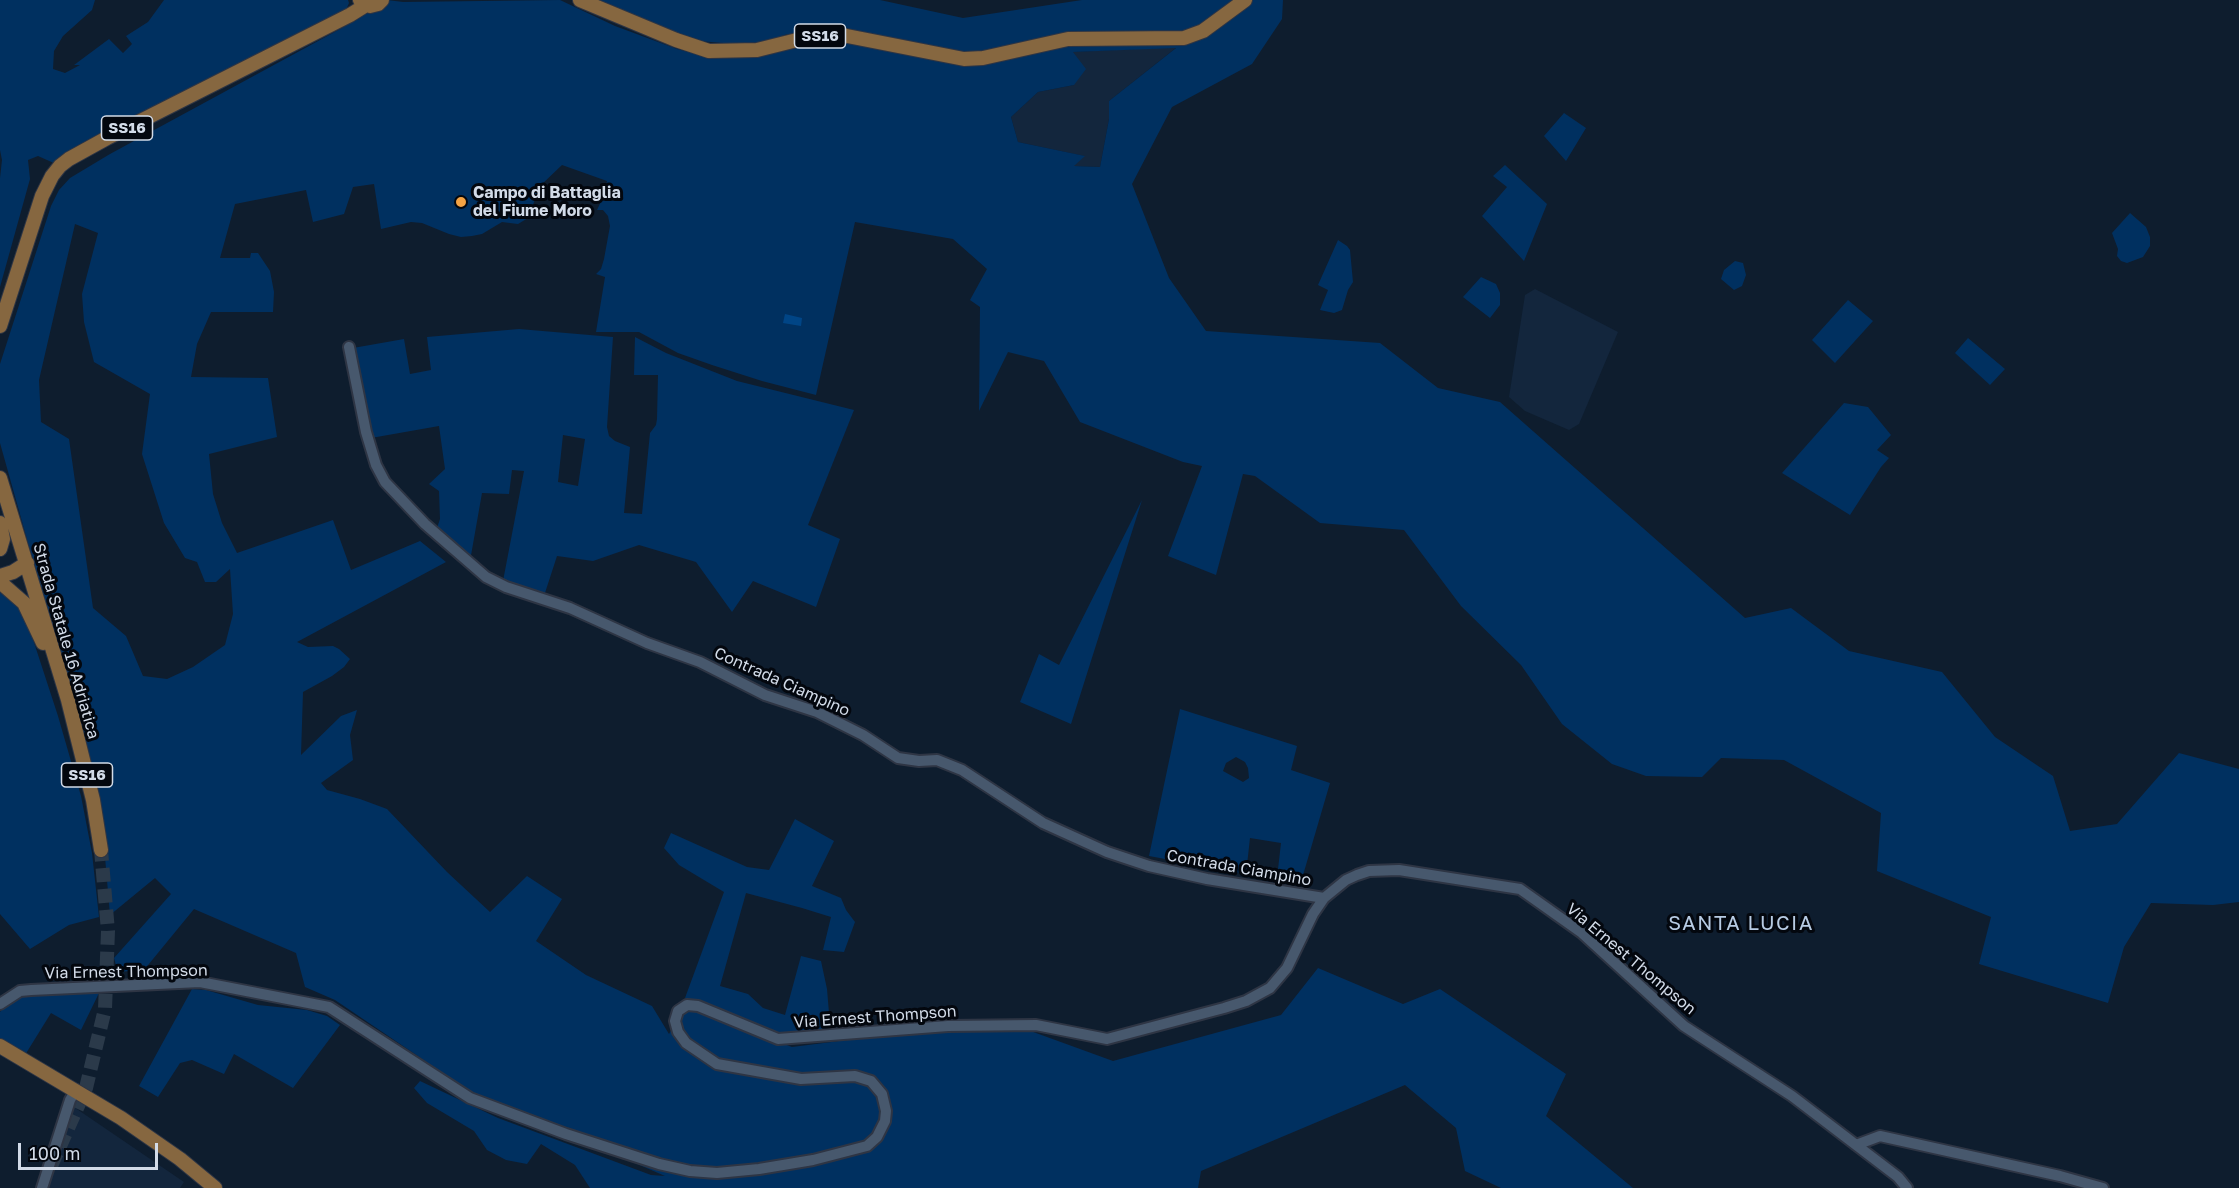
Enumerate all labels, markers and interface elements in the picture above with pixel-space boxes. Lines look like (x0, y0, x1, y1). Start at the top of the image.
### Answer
road number: SS16 (794, 24, 846, 48)
road number: SS16 (102, 116, 152, 140)
place label: Campo di Battaglia del Fiume Moro (473, 183, 621, 221)
marker: Campo di Battaglia del Fiume Moro (454, 195, 468, 209)
street label: Strada Statale 16 Adriatica (29, 541, 103, 741)
street label: Contrada Ciampino (711, 643, 853, 721)
road number: SS16 (62, 763, 112, 787)
street label: Contrada Ciampino (1165, 846, 1313, 890)
street label: Via Ernest Thompson (1562, 899, 1700, 1019)
district label: SANTA LUCIA (1668, 912, 1814, 936)
street label: Via Ernest Thompson (44, 961, 208, 983)
street label: Via Ernest Thompson (793, 1002, 957, 1032)
scale bar (21, 1131, 160, 1169)
text: 100 m (29, 1142, 80, 1164)

